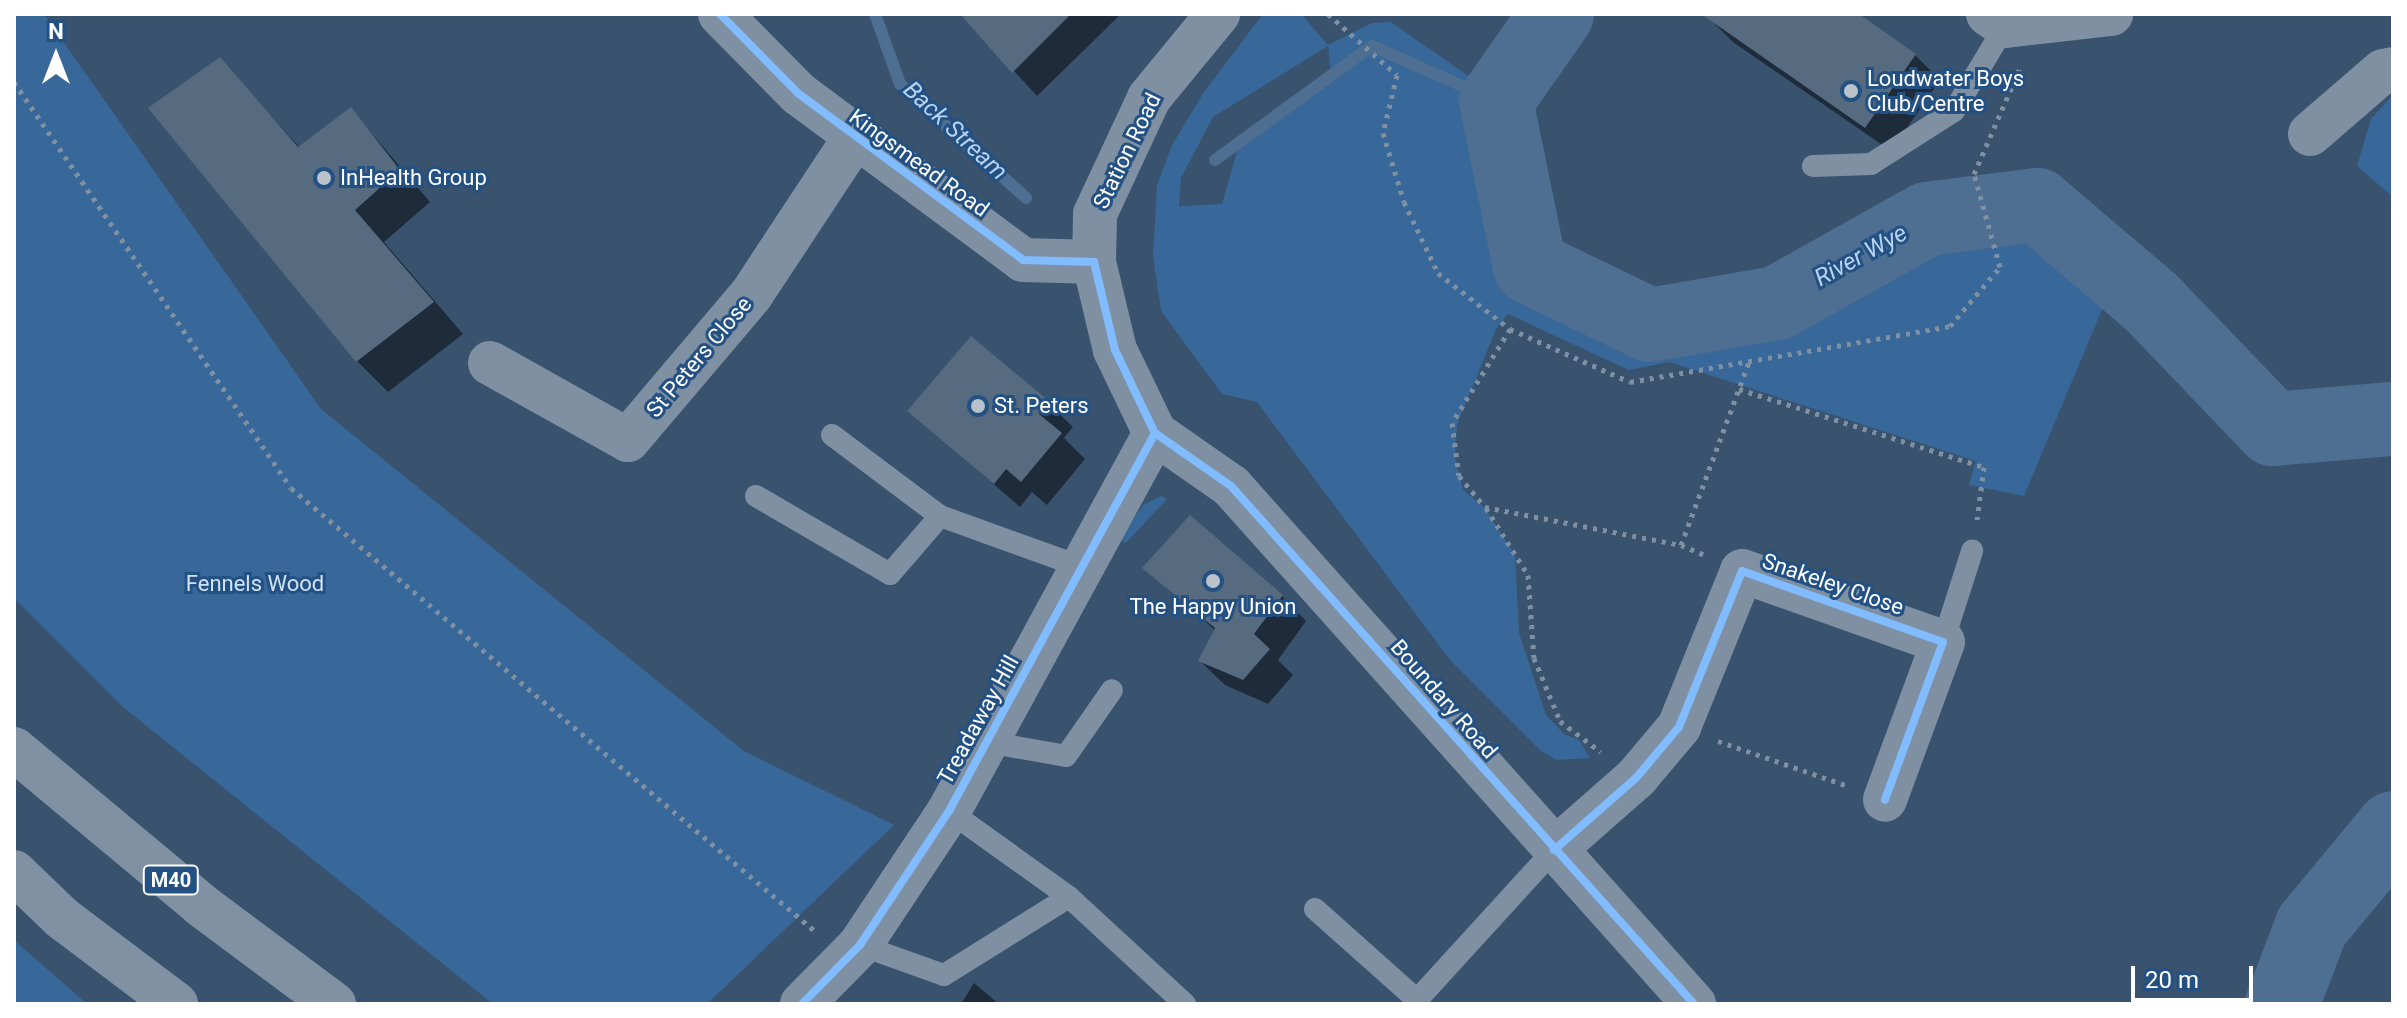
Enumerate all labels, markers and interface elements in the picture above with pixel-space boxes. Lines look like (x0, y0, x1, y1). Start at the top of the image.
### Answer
north arrow (16, 16, 96, 96)
text: N (48, 19, 64, 44)
place label: Loudwater Boys Club/Centre (1867, 65, 2024, 116)
water label: Back Stream (897, 76, 1013, 186)
marker: Loudwater Boys Club/Centre (1842, 82, 1860, 100)
street label: Station Road (1088, 89, 1166, 213)
street label: Kingsmead Road (844, 103, 994, 223)
place label: InHealth Group (340, 165, 487, 191)
marker: InHealth Group (315, 169, 333, 187)
water label: River Wye (1810, 219, 1912, 293)
street label: St Peters Close (641, 291, 757, 423)
place label: St. Peters (994, 393, 1089, 419)
marker: St. Peters (969, 397, 987, 415)
street label: Snakeley Close (1759, 547, 1907, 621)
park label: Fennels Wood (186, 571, 324, 597)
marker: The Happy Union (1204, 572, 1222, 590)
place label: The Happy Union (1130, 594, 1296, 620)
street label: Boundary Road (1385, 634, 1503, 764)
street label: Treadaway Hill (932, 651, 1024, 789)
road number: M40 (141, 864, 201, 896)
scale bar (2135, 950, 2257, 1000)
text: 20 m (2145, 966, 2199, 994)

